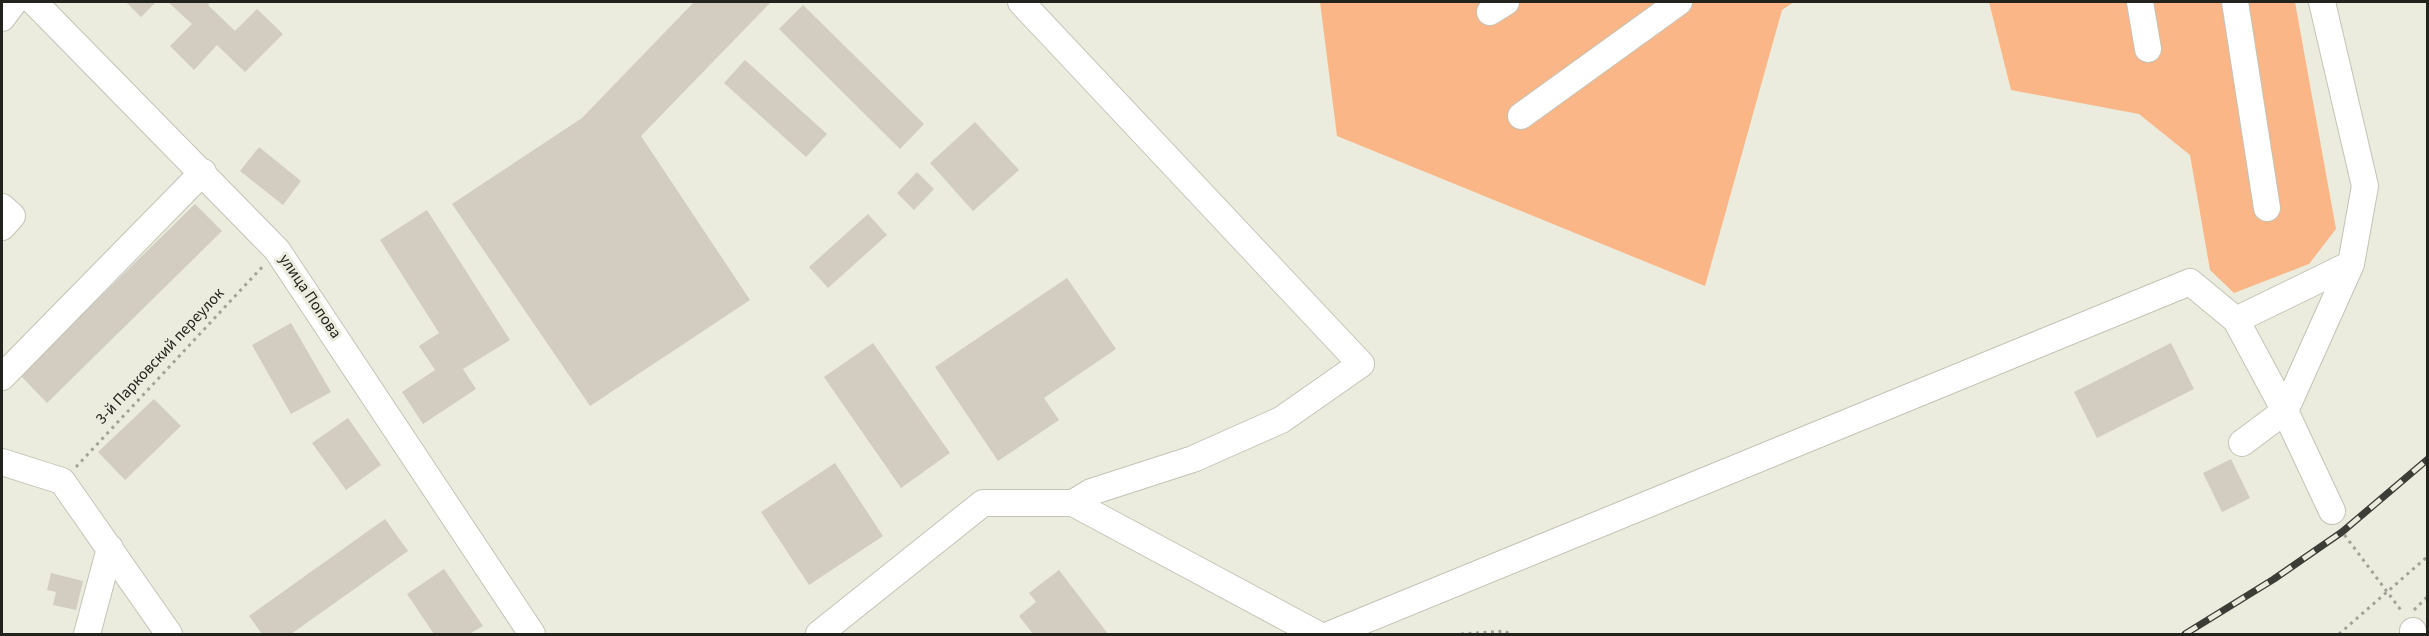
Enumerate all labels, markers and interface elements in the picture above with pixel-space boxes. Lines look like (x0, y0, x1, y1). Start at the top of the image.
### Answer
street label: улица Попова (274, 251, 344, 343)
street label: 3-й Парковский переулок (93, 285, 229, 429)

